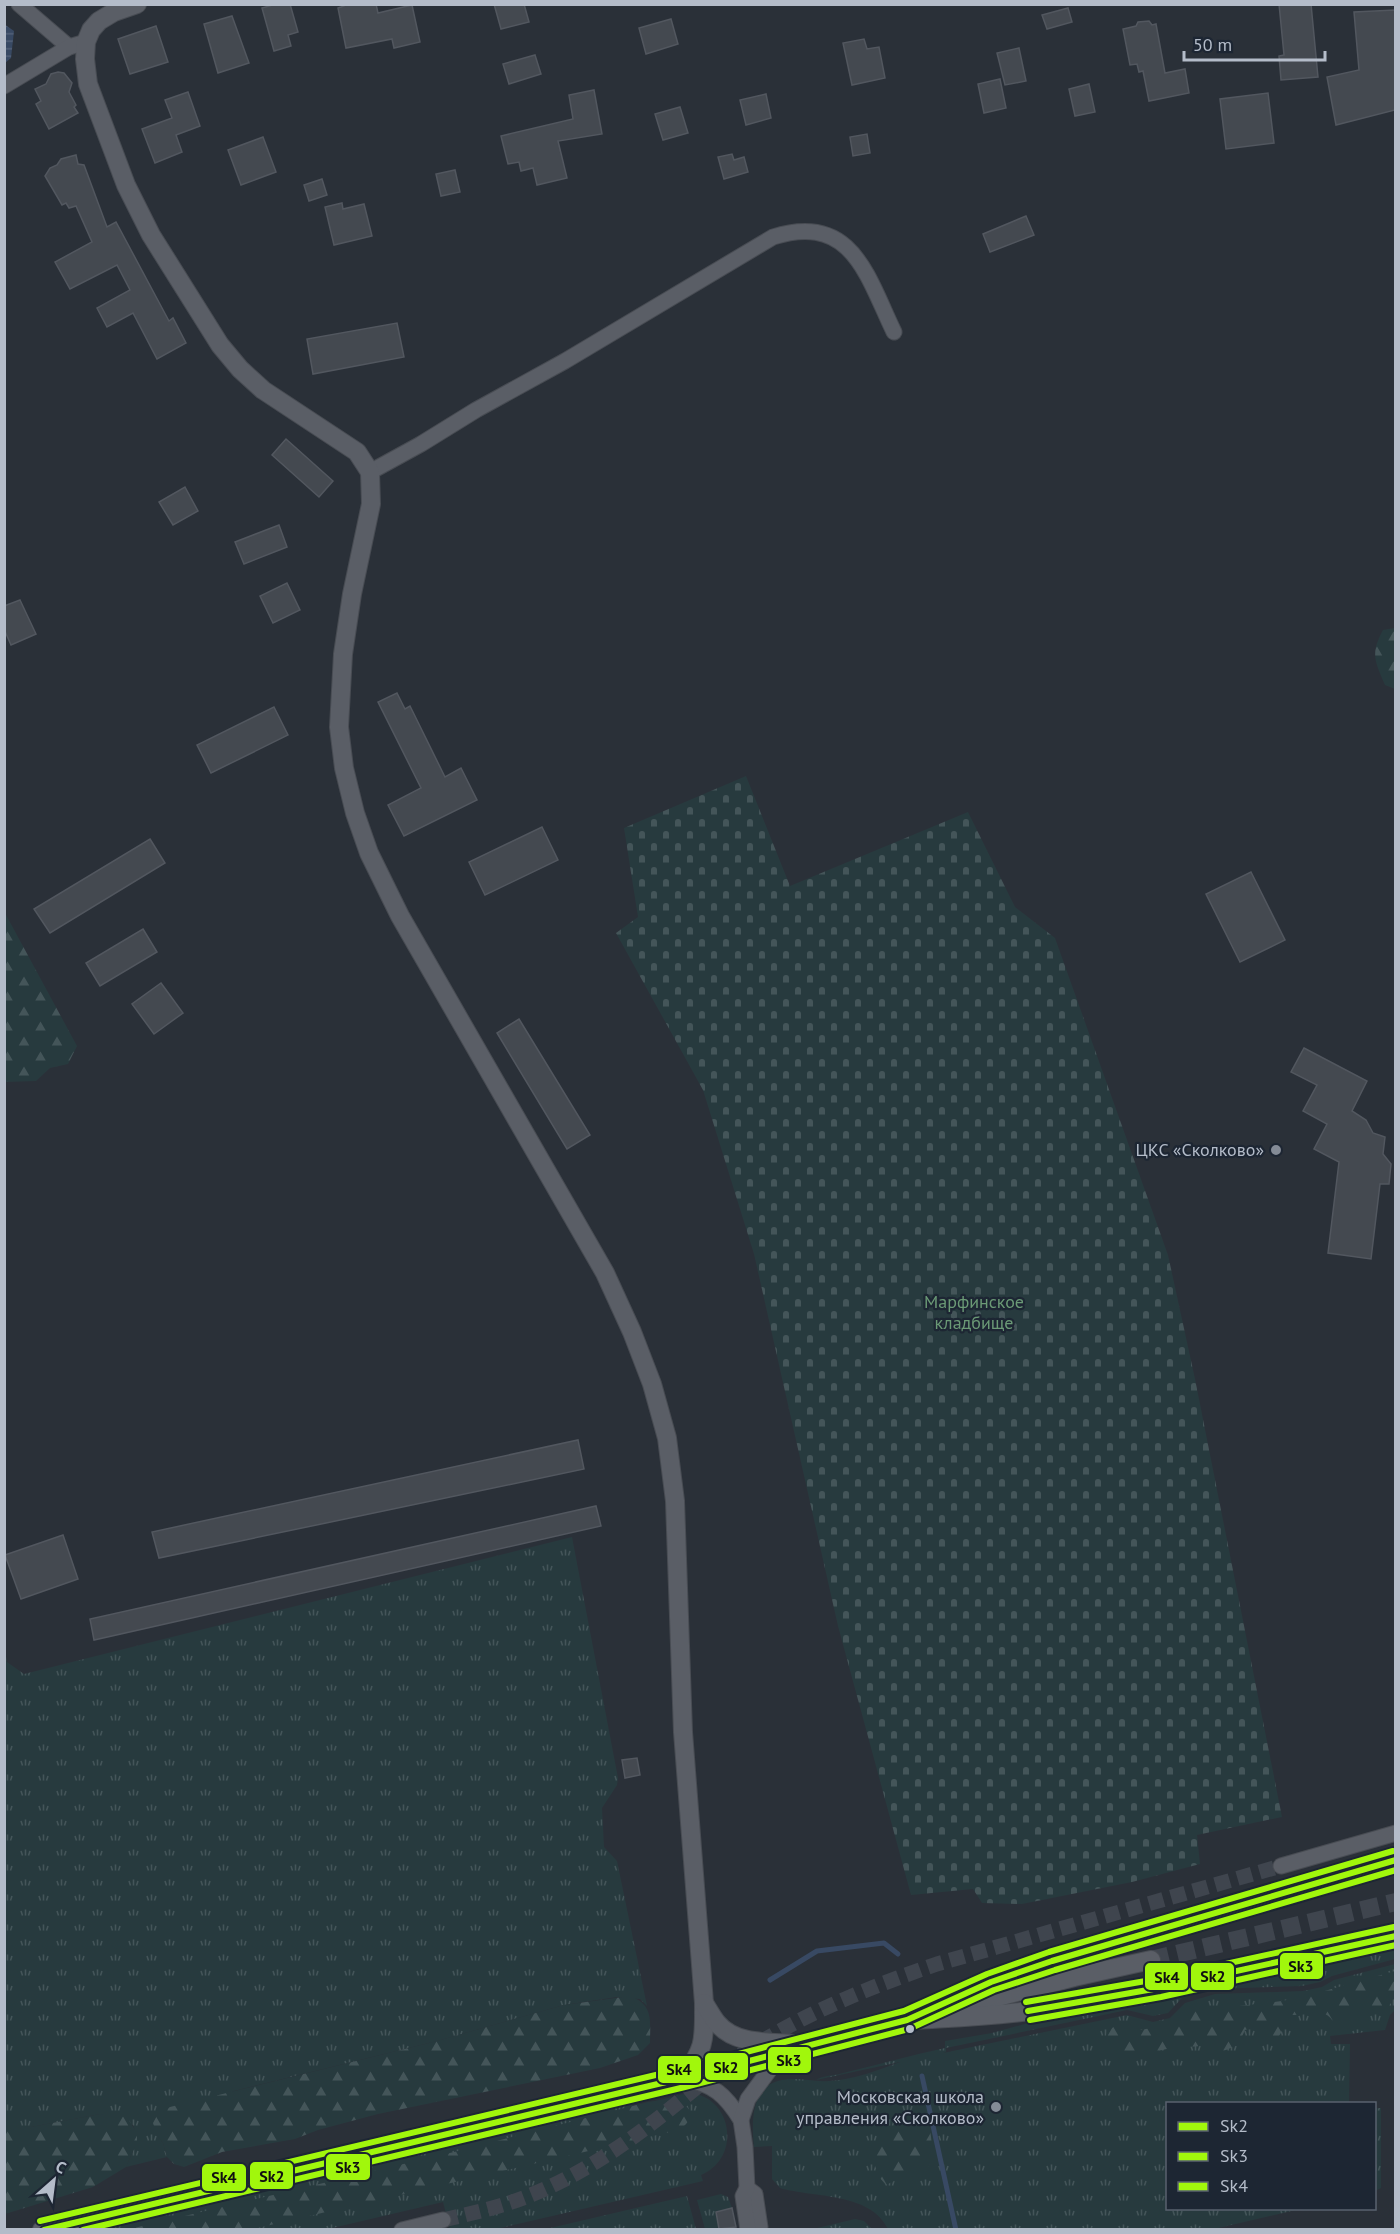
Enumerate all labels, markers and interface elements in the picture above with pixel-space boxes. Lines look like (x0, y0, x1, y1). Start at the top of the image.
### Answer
scale bar (1184, 24, 1325, 62)
text: 50 m (1193, 33, 1232, 56)
place label: ЦКС «Сколково» (1135, 1138, 1264, 1161)
marker: ЦКС «Сколково» (1269, 1143, 1283, 1157)
park label: Марфинское кладбище (924, 1290, 1024, 1334)
line badge: Sk3 (1279, 1952, 1324, 1980)
text: Sk3 (1288, 1956, 1314, 1976)
line badge: Sk4 (1144, 1962, 1189, 1991)
line badge: Sk2 (1190, 1962, 1235, 1991)
text: Sk2 (1200, 1966, 1226, 1986)
text: Sk4 (1154, 1967, 1180, 1987)
unlabelled marker (904, 2023, 916, 2035)
line badge: Sk3 (767, 2046, 812, 2074)
text: Sk3 (776, 2050, 802, 2070)
line badge: Sk2 (704, 2052, 749, 2081)
line badge: Sk4 (657, 2055, 702, 2084)
text: Sk2 (713, 2057, 739, 2077)
text: Sk4 (666, 2059, 692, 2079)
place label: Московская школа управления «Сколково» (796, 2085, 984, 2129)
marker: Московская школа управления «Сколково» (989, 2100, 1003, 2114)
legend (1166, 2102, 1376, 2210)
text: Sk2 (1220, 2114, 1248, 2137)
text: Sk3 (1220, 2144, 1248, 2167)
north arrow (24, 2150, 84, 2210)
line badge: Sk3 (325, 2153, 371, 2181)
text: С (52, 2156, 70, 2178)
text: Sk3 (335, 2157, 361, 2177)
line badge: Sk2 (249, 2161, 294, 2190)
line badge: Sk4 (201, 2163, 247, 2192)
text: Sk2 (259, 2166, 285, 2186)
text: Sk4 (211, 2167, 237, 2187)
text: Sk4 (1220, 2174, 1248, 2197)

